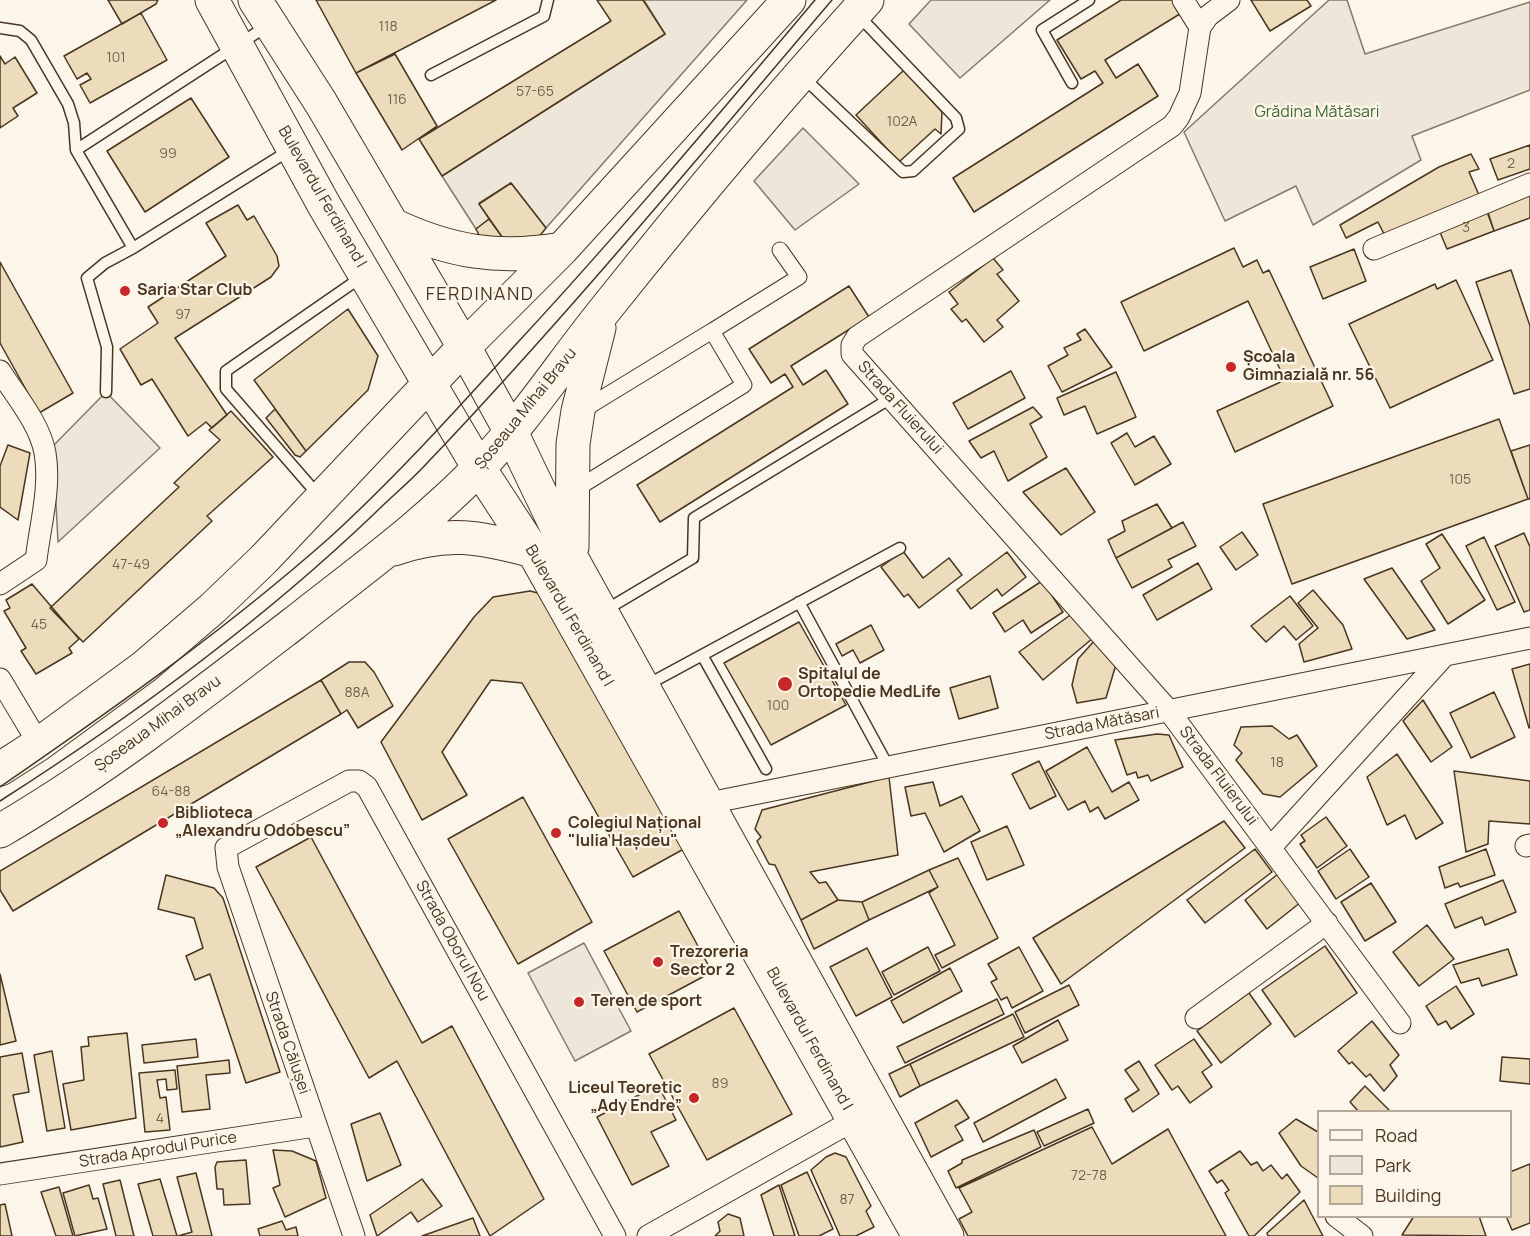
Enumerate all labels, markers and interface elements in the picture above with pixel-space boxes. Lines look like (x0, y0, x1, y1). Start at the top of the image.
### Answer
house number: 118 (378, 19, 398, 35)
house number: 101 (106, 50, 126, 66)
house number: 57-65 (516, 84, 554, 100)
house number: 116 (387, 92, 407, 108)
park label: Grădina Mătăsari (1255, 103, 1379, 123)
house number: 102A (887, 114, 917, 130)
street label: Bulevardul Ferdinand I (274, 123, 370, 271)
house number: 99 (159, 146, 177, 162)
house number: 2 (1507, 156, 1515, 172)
house number: 3 (1462, 220, 1470, 236)
place label: Saria Star Club (137, 281, 252, 301)
marker: Saria Star Club (118, 284, 132, 298)
district label: FERDINAND (426, 284, 534, 306)
house number: 97 (175, 307, 191, 323)
street label: Șoseaua Mihai Bravu (471, 344, 581, 474)
place label: Școala Gimnazială nr. 56 (1243, 348, 1374, 386)
street label: Strada Fluierului (853, 357, 947, 459)
marker: Școala Gimnazială nr. 56 (1224, 360, 1238, 374)
house number: 105 (1449, 472, 1471, 488)
street label: Bulevardul Ferdinand I (521, 542, 617, 690)
house number: 47-49 (112, 557, 150, 573)
house number: 45 (31, 617, 47, 633)
place label: Spitalul de Ortopedie MedLife (798, 665, 941, 703)
street label: Șoseaua Mihai Bravu (91, 672, 225, 776)
marker: Spitalul de Ortopedie MedLife (776, 675, 794, 693)
house number: 88A (344, 685, 370, 701)
house number: 100 (767, 698, 789, 714)
street label: Strada Mătăsari (1043, 703, 1161, 745)
street label: Strada Fluierului (1175, 723, 1261, 829)
house number: 18 (1270, 755, 1284, 771)
house number: 64-88 (151, 784, 191, 800)
place label: Biblioteca „Alexandru Odobescu” (175, 804, 350, 842)
place label: Colegiul Național "Iulia Hașdeu" (568, 814, 702, 852)
marker: Biblioteca „Alexandru Odobescu” (156, 816, 170, 830)
marker: Colegiul Național "Iulia Hașdeu" (549, 826, 563, 840)
street label: Strada Oborul Nou (411, 877, 493, 1005)
place label: Trezoreria Sector 2 (670, 943, 748, 981)
marker: Trezoreria Sector 2 (651, 955, 665, 969)
street label: Bulevardul Ferdinand I (762, 964, 856, 1114)
street label: Strada Călușei (260, 989, 314, 1097)
place label: Teren de sport (591, 992, 702, 1012)
marker: Teren de sport (572, 995, 586, 1009)
house number: 89 (712, 1076, 728, 1092)
place label: Liceul Teoretic „Ady Endre” (568, 1079, 682, 1117)
marker: Liceul Teoretic „Ady Endre” (687, 1091, 701, 1105)
legend (1317, 1110, 1512, 1218)
house number: 4 (156, 1111, 164, 1127)
text: Road (1375, 1123, 1418, 1147)
street label: Strada Aprodul Purice (78, 1128, 238, 1172)
text: Park (1375, 1153, 1411, 1177)
house number: 72-78 (1071, 1168, 1107, 1184)
text: Building (1375, 1183, 1441, 1207)
house number: 87 (839, 1192, 855, 1208)

